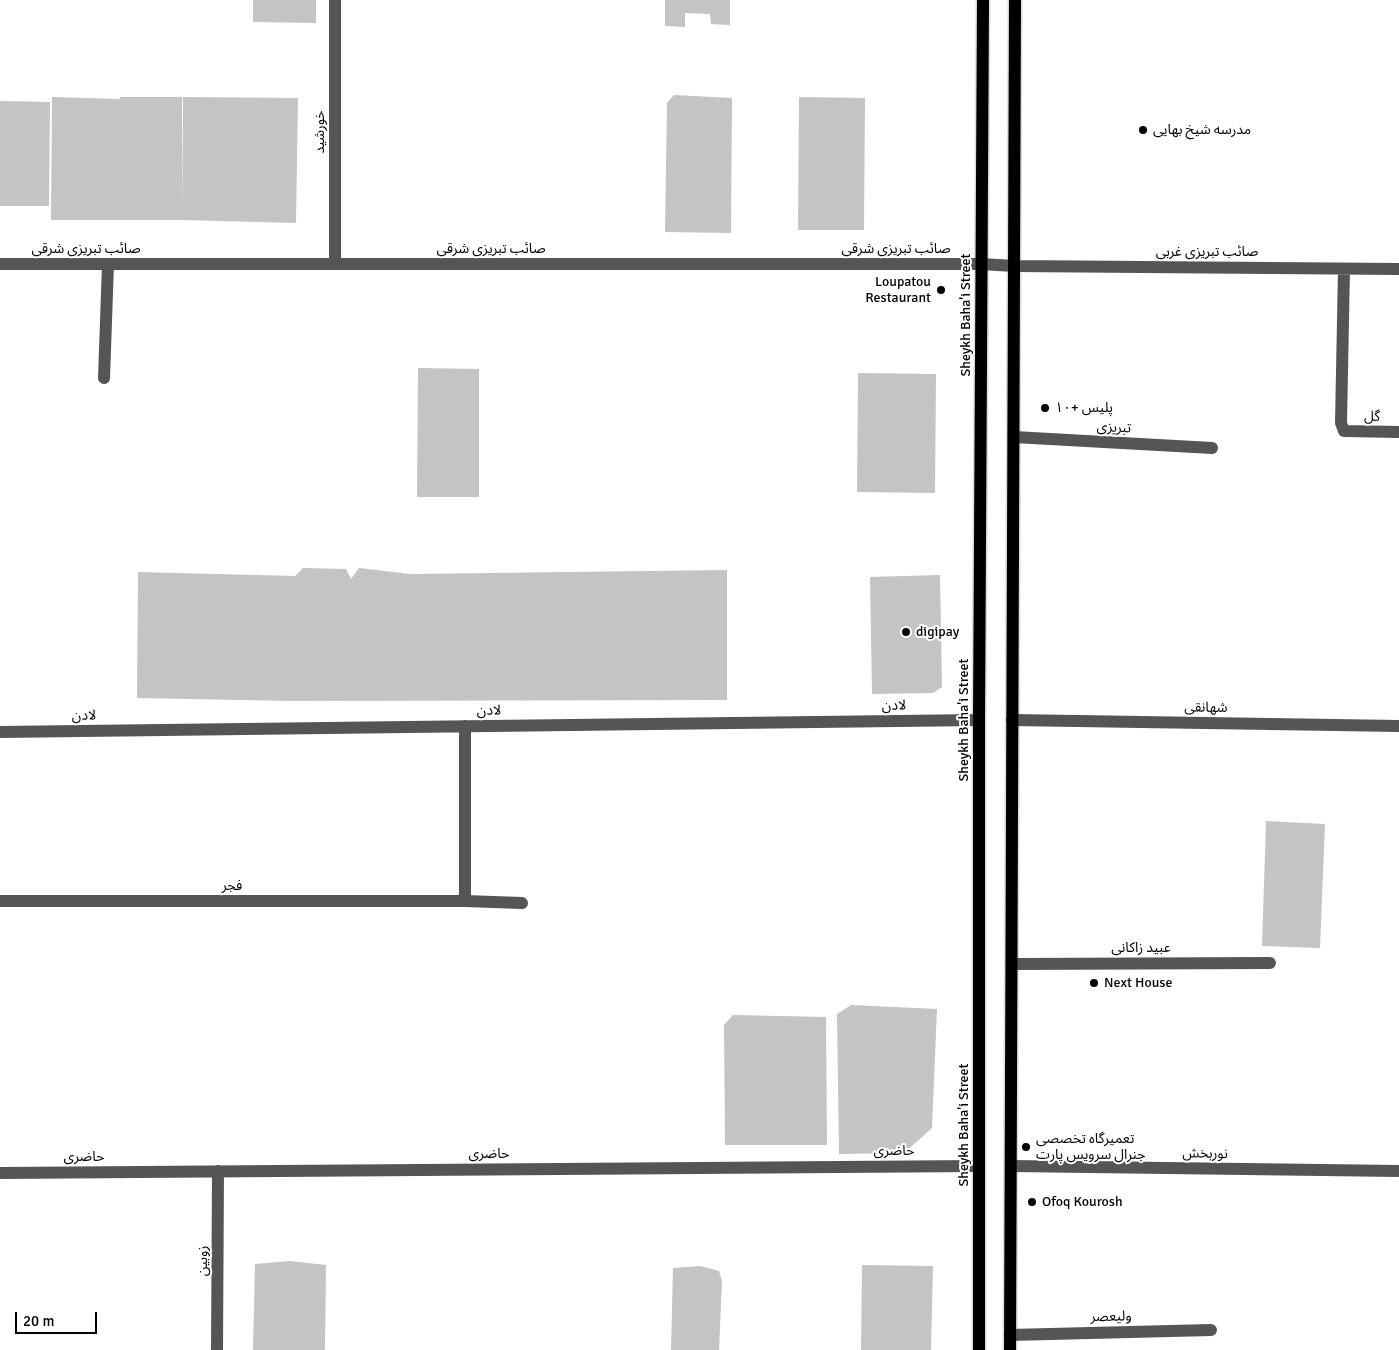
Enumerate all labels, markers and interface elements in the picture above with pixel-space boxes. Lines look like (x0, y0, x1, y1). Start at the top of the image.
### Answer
street label: خورشید (312, 110, 328, 154)
place label: مدرسه شیخ بهایی (1153, 122, 1251, 138)
marker: مدرسه شیخ بهایی (1137, 124, 1149, 136)
street label: صائب تبریزی شرقی (31, 241, 141, 257)
street label: صائب تبریزی شرقی (436, 241, 546, 257)
street label: صائب تبریزی شرقی (841, 241, 951, 257)
street label: صائب تبریزی غربی (1156, 244, 1258, 260)
street label: Sheykh Baha'i Street (958, 253, 974, 377)
place label: Loupatou Restaurant (865, 274, 931, 306)
marker: Loupatou Restaurant (935, 284, 947, 296)
place label: پلیس +۱۰ (1055, 400, 1113, 416)
marker: پلیس +۱۰ (1039, 402, 1051, 414)
street label: گل (1364, 408, 1380, 426)
street label: تبریزی (1096, 419, 1132, 437)
place label: digipay (916, 624, 959, 640)
marker: digipay (900, 626, 912, 638)
street label: Sheykh Baha'i Street (956, 658, 972, 782)
street label: لادن (882, 697, 906, 715)
street label: شهانقی (1184, 699, 1228, 717)
street label: لادن (477, 702, 501, 720)
street label: لادن (72, 707, 96, 725)
street label: فجر (222, 878, 242, 894)
street label: عبید زاکانی (1111, 940, 1171, 956)
place label: Next House (1104, 975, 1172, 991)
marker: Next House (1088, 977, 1100, 989)
street label: Sheykh Baha'i Street (956, 1063, 972, 1187)
place label: تعمیرگاه تخصصی جنرال سرویس پارت (1036, 1131, 1145, 1164)
marker: تعمیرگاه تخصصی جنرال سرویس پارت (1020, 1141, 1032, 1153)
street label: حاضری (873, 1143, 915, 1159)
street label: نوربخش (1182, 1145, 1228, 1163)
street label: حاضری (468, 1146, 510, 1162)
street label: حاضری (63, 1149, 105, 1165)
place label: Ofoq Kourosh (1042, 1194, 1123, 1210)
marker: Ofoq Kourosh (1026, 1196, 1038, 1208)
street label: زوبین (195, 1246, 211, 1276)
scale bar (18, 1302, 100, 1334)
street label: ولیعصر (1090, 1308, 1132, 1326)
text: 20 m (23, 1312, 54, 1330)

